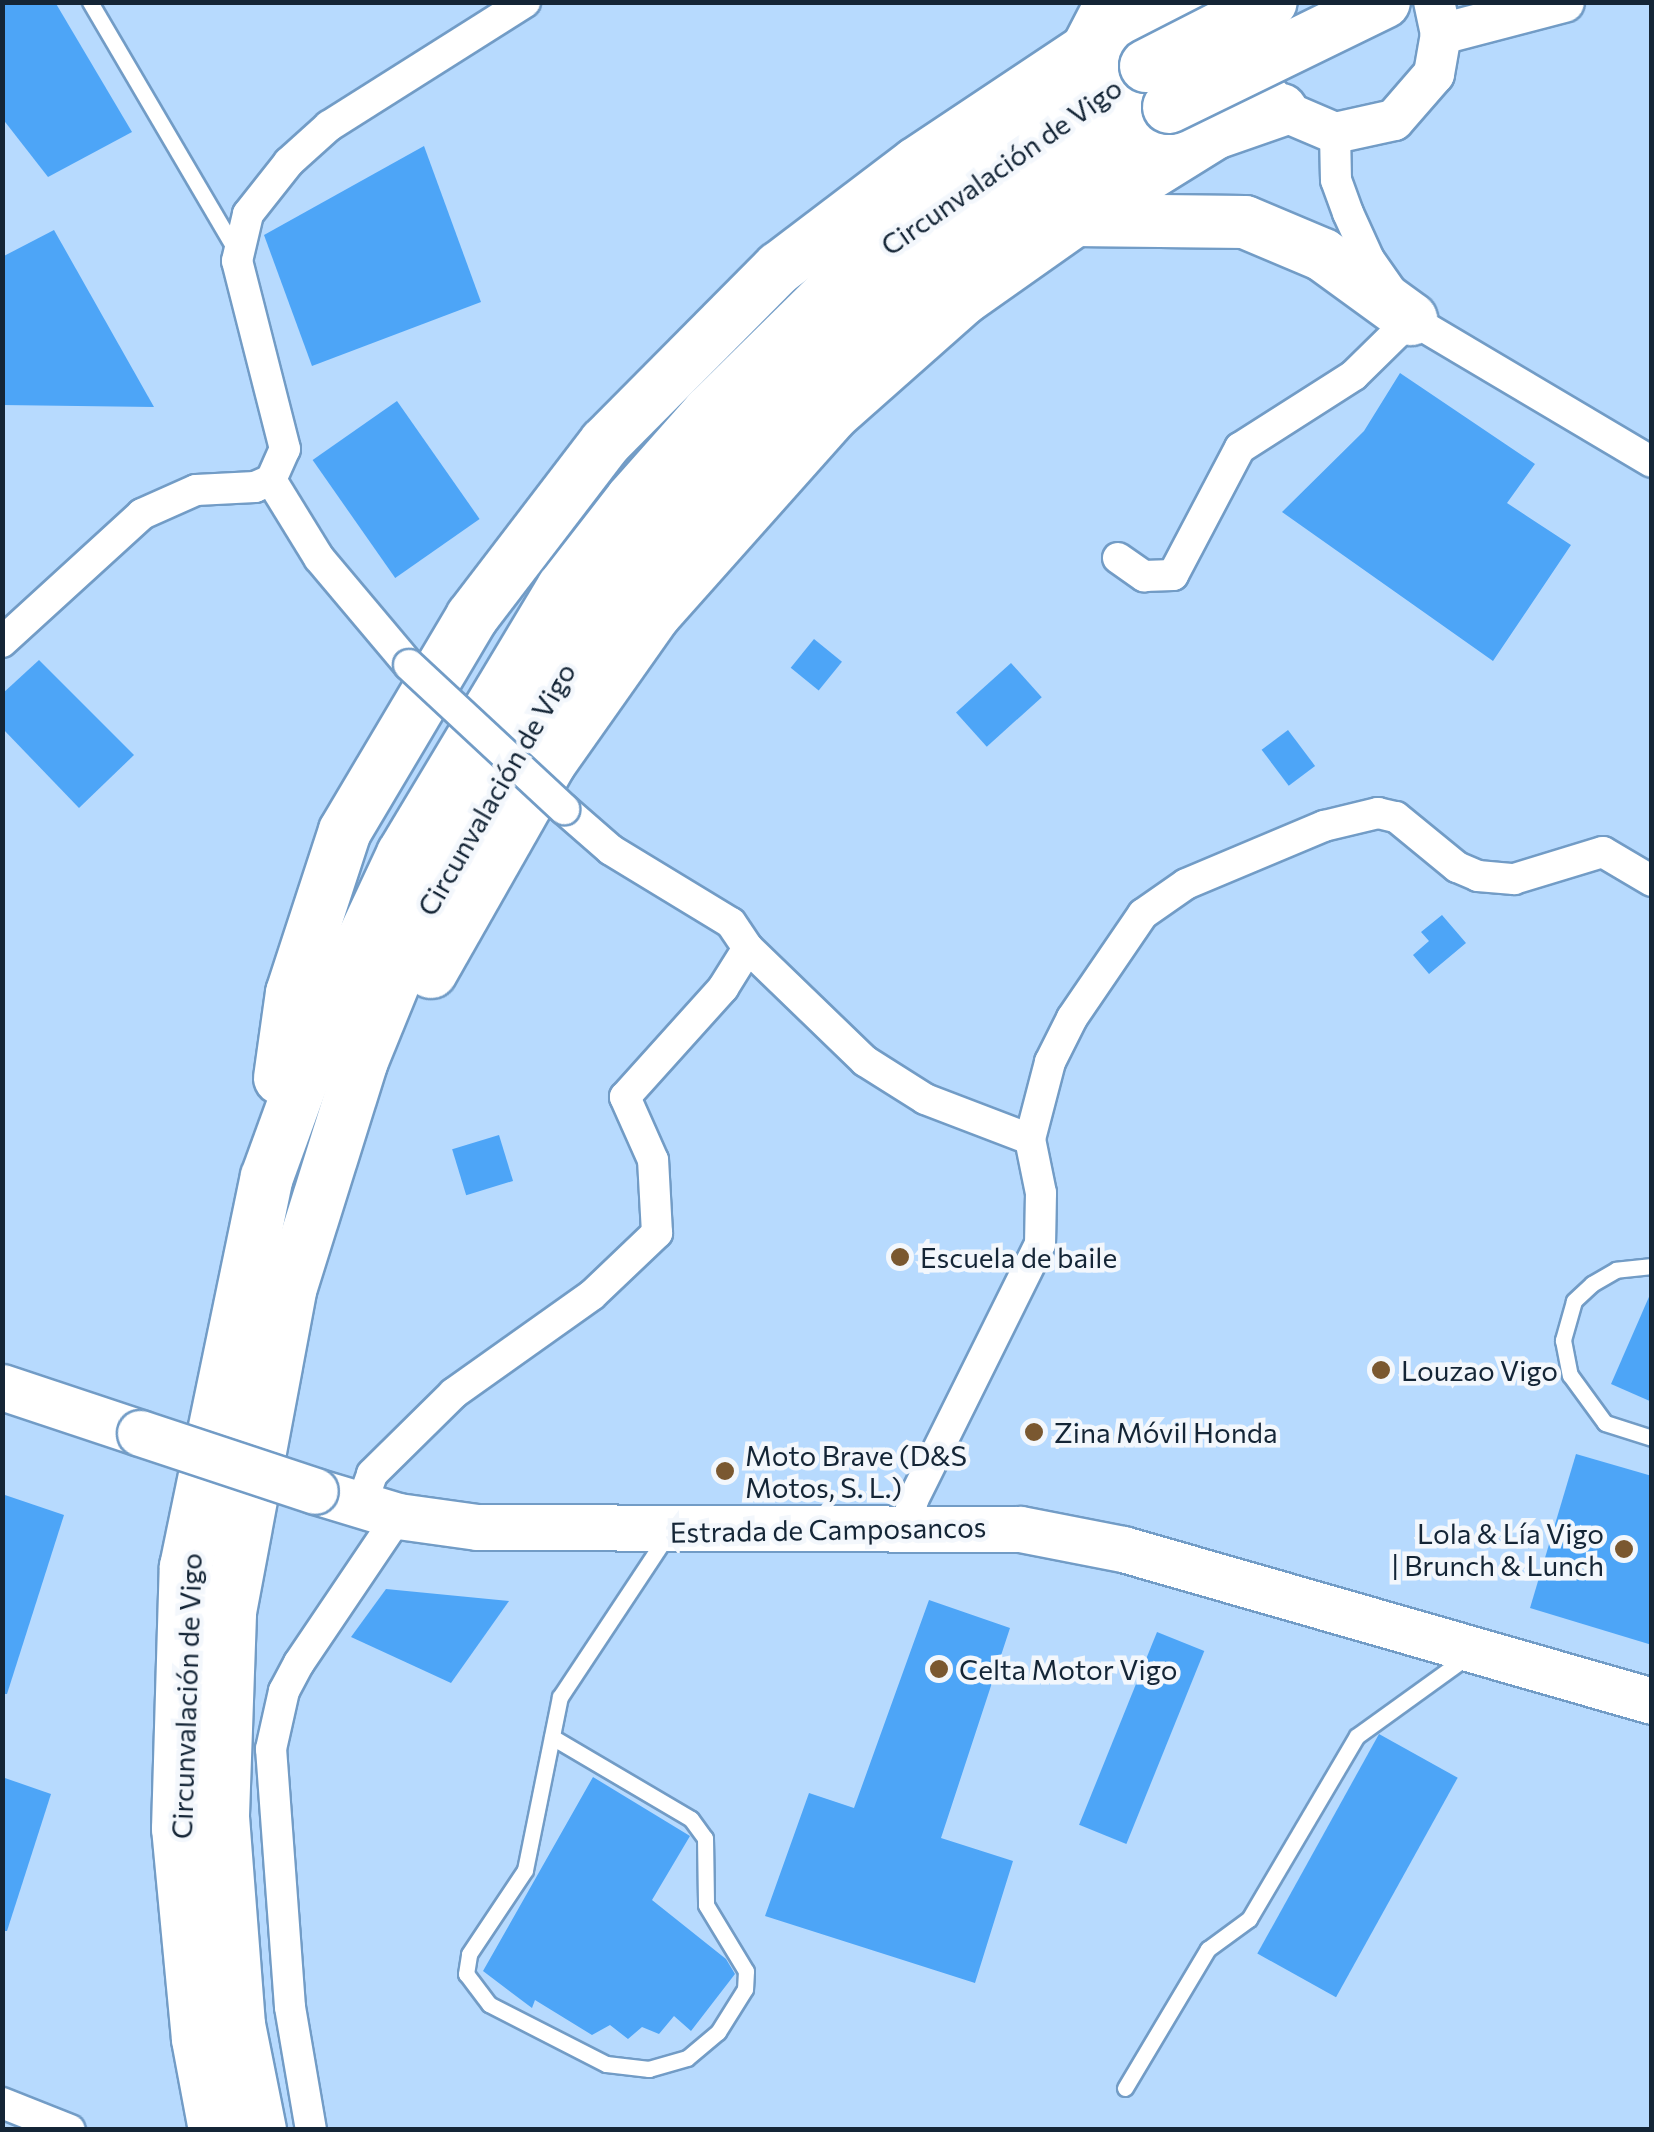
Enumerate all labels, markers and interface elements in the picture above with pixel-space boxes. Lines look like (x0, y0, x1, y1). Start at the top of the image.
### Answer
street label: Circunvalación de Vigo (874, 70, 1128, 262)
street label: Circunvalación de Vigo (410, 657, 582, 921)
place label: Escuela de baile (920, 1240, 1117, 1274)
marker: Escuela de baile (889, 1246, 911, 1268)
place label: Louzao Vigo (1401, 1353, 1558, 1387)
marker: Louzao Vigo (1370, 1359, 1392, 1381)
place label: Zina Móvil Honda (1054, 1415, 1278, 1449)
marker: Zina Móvil Honda (1023, 1421, 1045, 1443)
place label: Moto Brave (D&S Motos, S. L.) (745, 1438, 967, 1504)
marker: Moto Brave (D&S Motos, S. L.) (714, 1460, 736, 1482)
street label: Estrada de Camposancos (670, 1509, 986, 1549)
place label: Lola & Lía Vigo | Brunch & Lunch (1392, 1516, 1604, 1582)
marker: Lola & Lía Vigo | Brunch & Lunch (1613, 1538, 1635, 1560)
street label: Circunvalación de Vigo (164, 1552, 208, 1840)
place label: Celta Motor Vigo (959, 1652, 1177, 1686)
marker: Celta Motor Vigo (928, 1658, 950, 1680)

